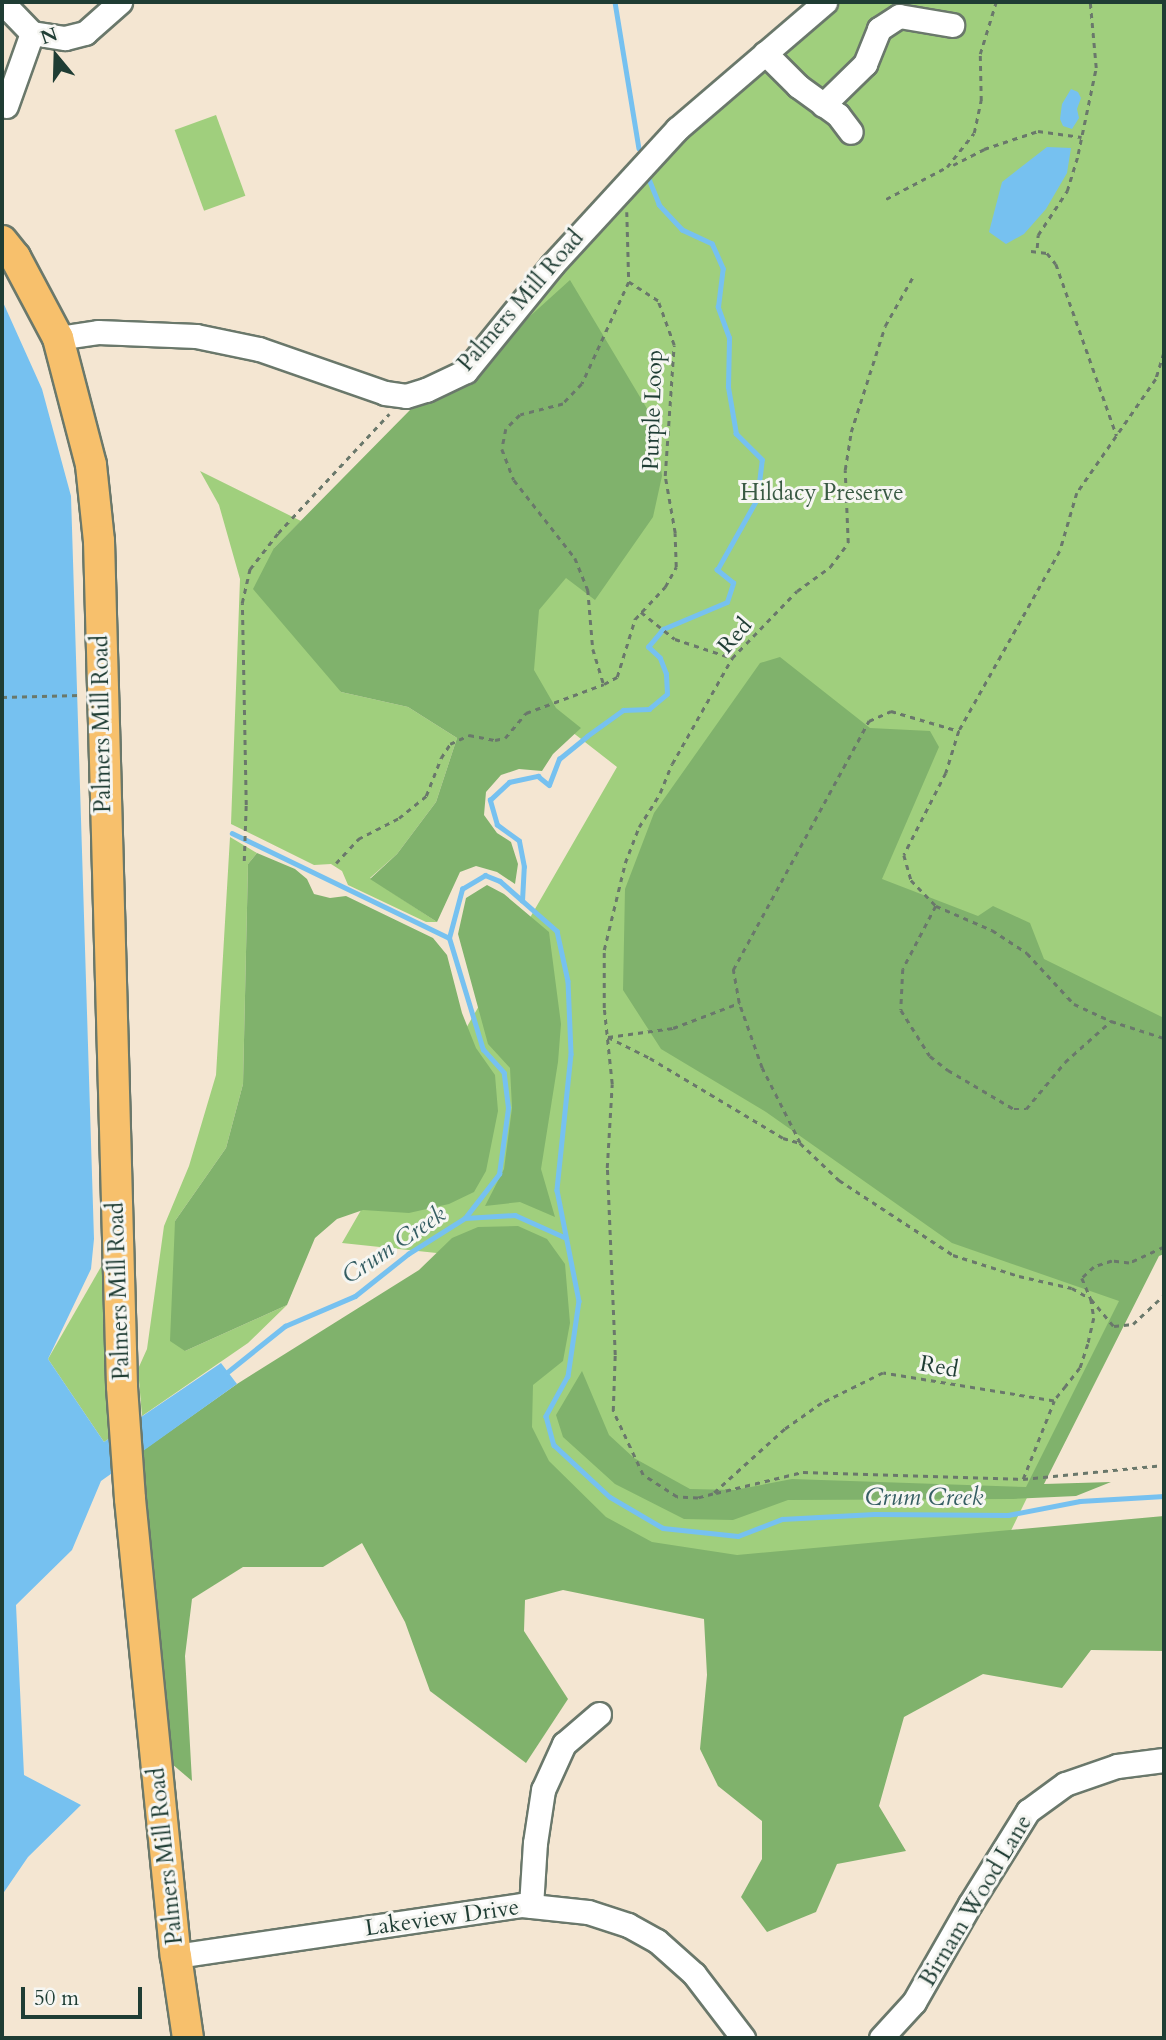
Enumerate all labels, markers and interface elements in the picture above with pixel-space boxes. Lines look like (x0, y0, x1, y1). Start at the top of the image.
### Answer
north arrow (21, 21, 91, 91)
text: N (37, 21, 61, 51)
street label: Palmers Mill Road (452, 225, 590, 377)
street label: Purple Loop (637, 349, 669, 471)
park label: Hildacy Preserve (740, 479, 904, 507)
street label: Red (712, 612, 758, 660)
street label: Palmers Mill Road (87, 635, 117, 813)
water label: Crum Creek (337, 1200, 451, 1290)
street label: Palmers Mill Road (102, 1202, 136, 1380)
street label: Red (918, 1350, 960, 1384)
water label: Crum Creek (865, 1484, 983, 1512)
street label: Palmers Mill Road (143, 1766, 189, 1946)
street label: Birnam Wood Lane (914, 1810, 1038, 1992)
street label: Lakeview Drive (363, 1894, 521, 1942)
scale bar (24, 1974, 145, 2018)
text: 50 m (34, 1984, 79, 2013)

